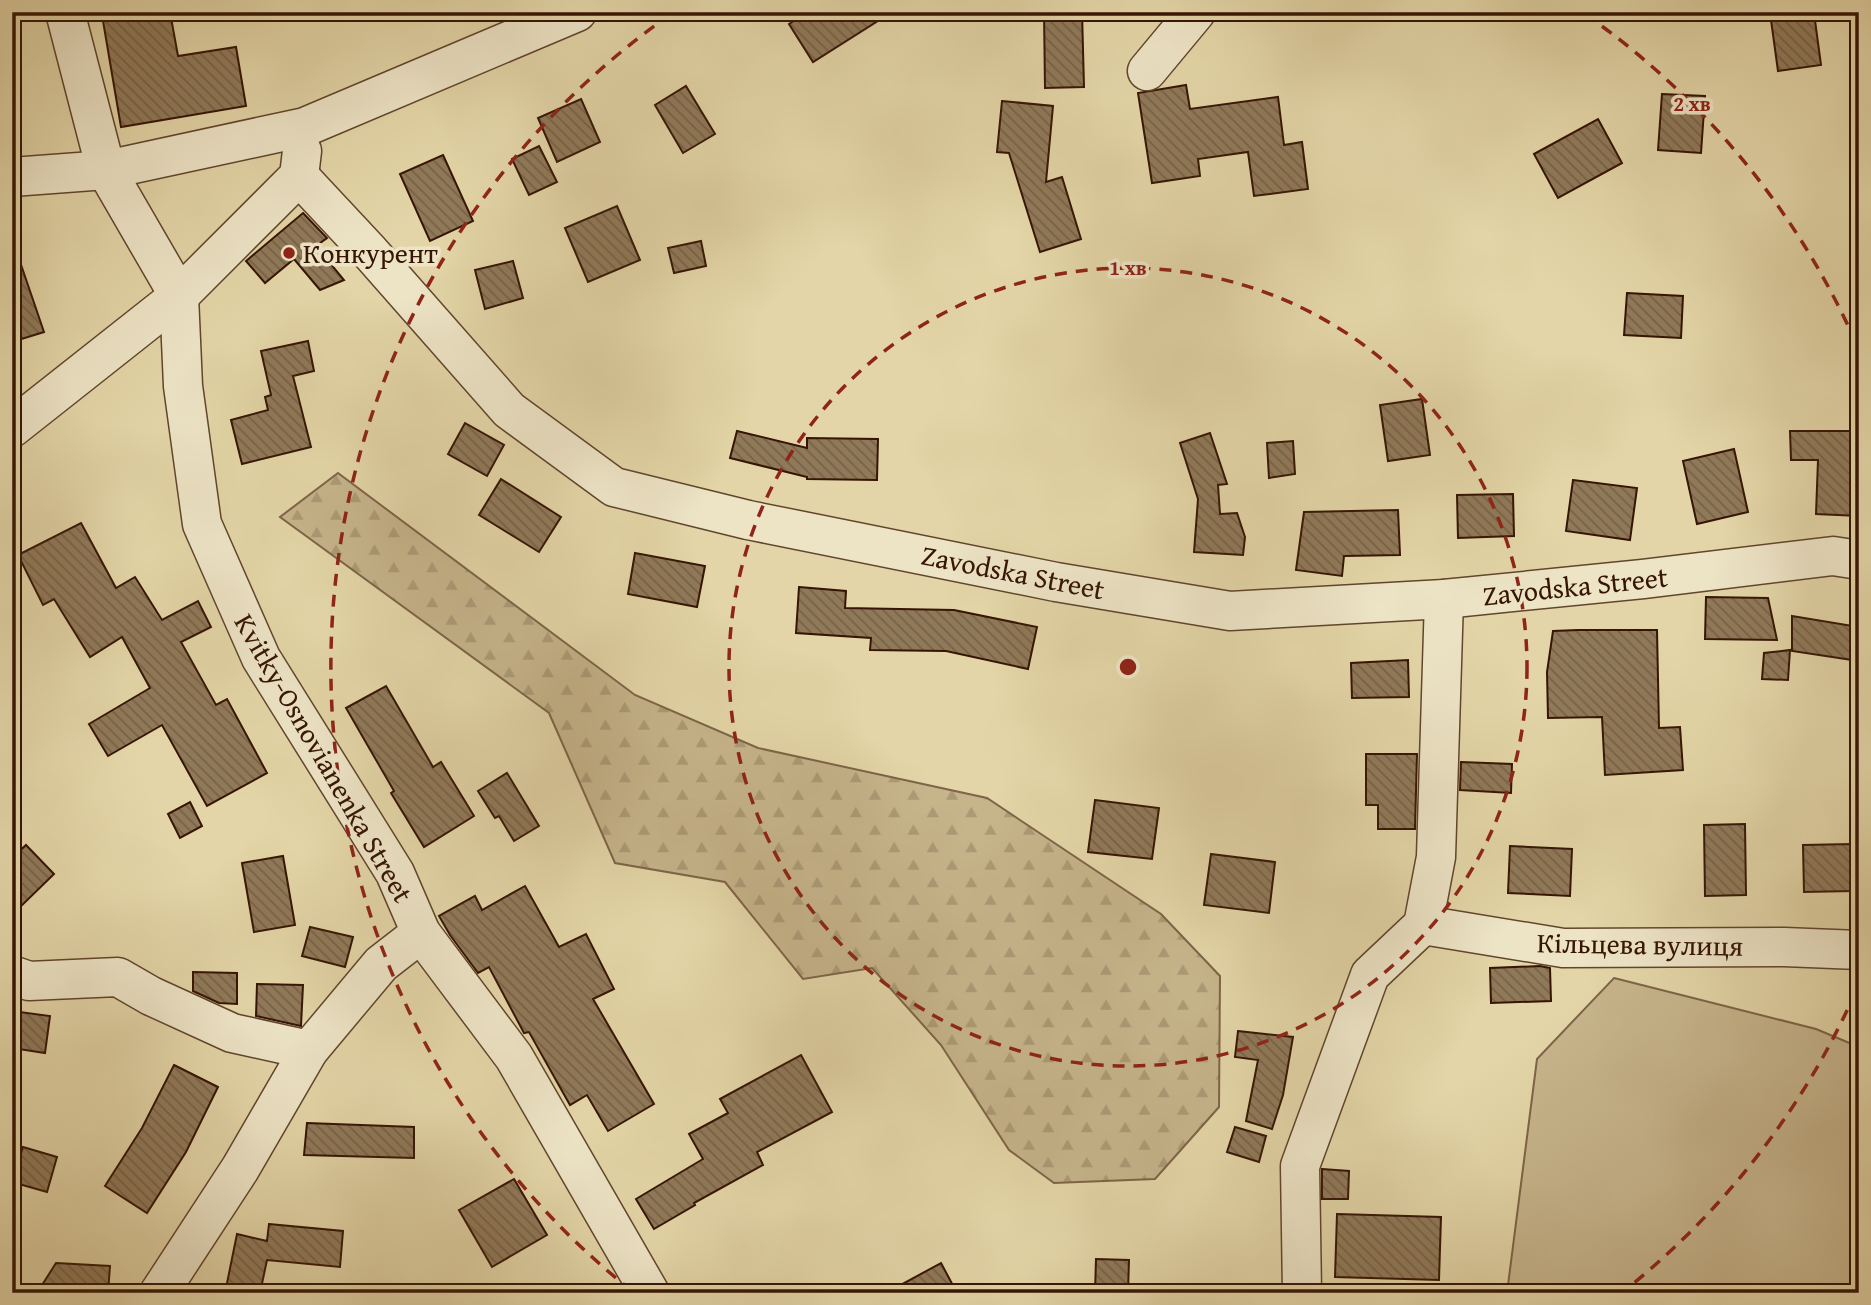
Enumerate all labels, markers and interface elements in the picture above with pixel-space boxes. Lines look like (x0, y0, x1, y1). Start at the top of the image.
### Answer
text: 2 хв (1673, 88, 1711, 119)
place label: Конкурент (303, 232, 438, 273)
marker: Конкурент (281, 245, 297, 261)
text: 1 хв (1109, 252, 1147, 283)
street label: Zavodska Street (918, 534, 1108, 609)
street label: Zavodska Street (1480, 555, 1670, 616)
street label: Kvitky-Osnovianenka Street (225, 606, 424, 910)
centre of rings (1116, 655, 1140, 679)
street label: Кільцева вулиця (1537, 921, 1743, 966)

